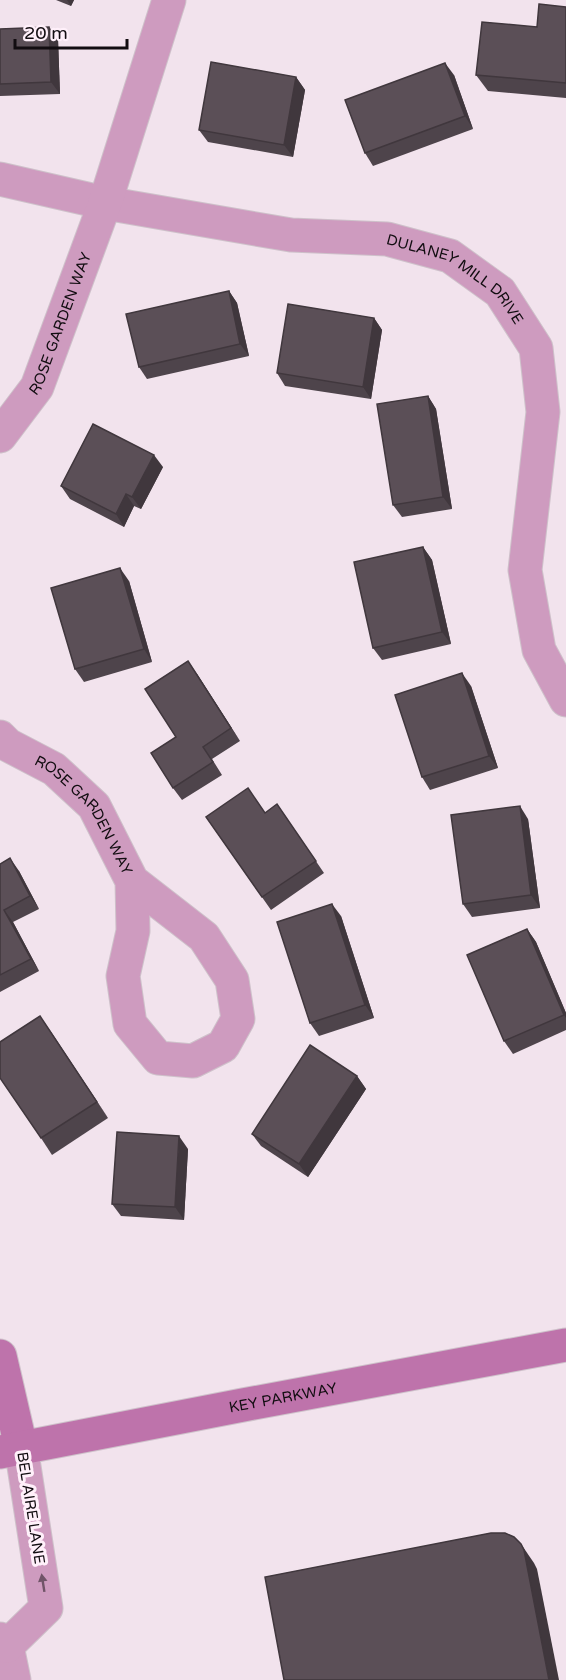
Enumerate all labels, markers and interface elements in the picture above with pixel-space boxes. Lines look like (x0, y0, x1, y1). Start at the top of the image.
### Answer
scale bar (15, 12, 128, 50)
text: 20 m (24, 22, 68, 44)
street label: DULANEY MILL DRIVE (384, 230, 527, 327)
street label: ROSE GARDEN WAY (25, 249, 95, 399)
street label: ROSE GARDEN WAY (32, 752, 136, 878)
street label: KEY PARKWAY (227, 1379, 339, 1417)
street label: BEL AIRE LANE (13, 1451, 49, 1565)
one-way arrow (38, 1574, 47, 1593)

